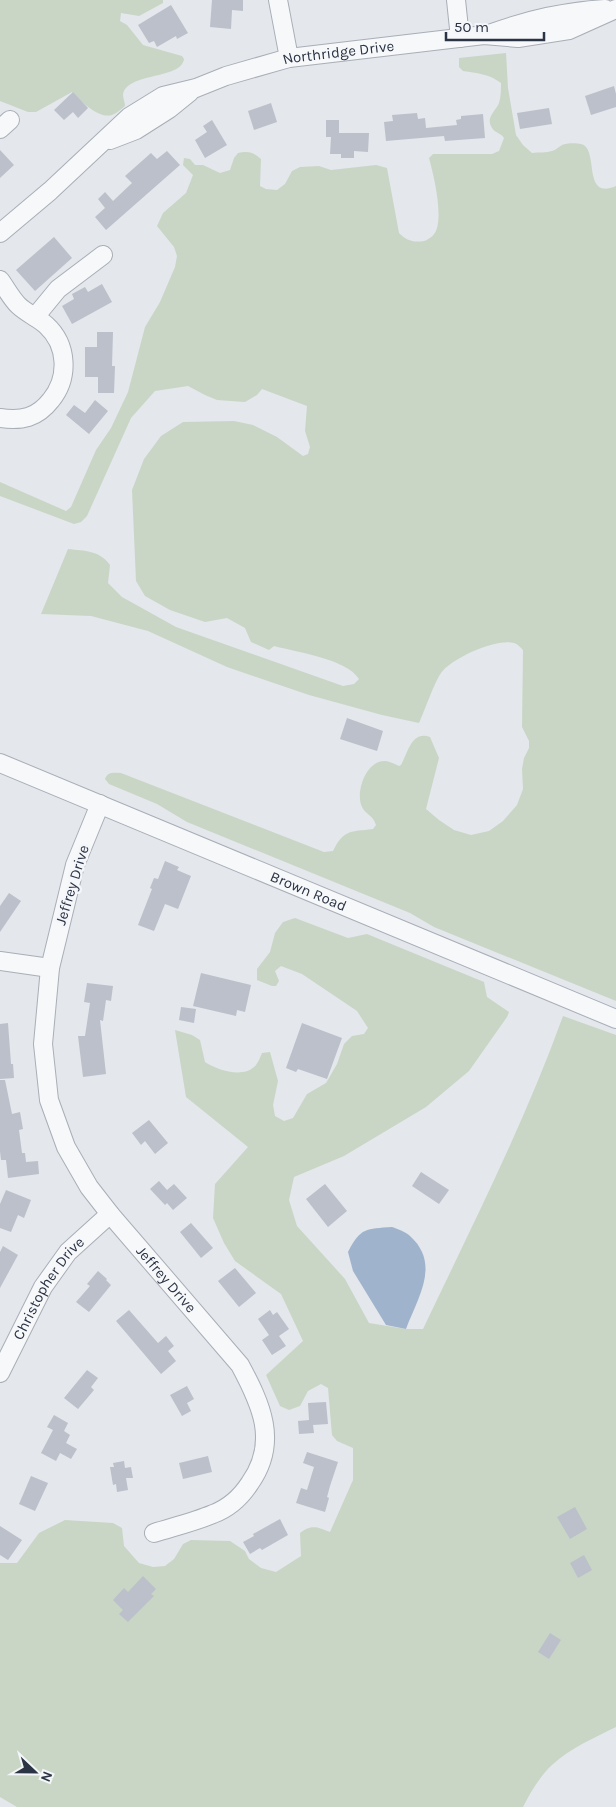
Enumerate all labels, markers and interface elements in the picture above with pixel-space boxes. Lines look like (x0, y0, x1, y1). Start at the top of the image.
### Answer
scale bar (446, 10, 544, 42)
text: 50 m (454, 18, 489, 36)
street label: Northridge Drive (280, 37, 395, 68)
street label: Jeffrey Drive (51, 843, 93, 927)
street label: Brown Road (268, 867, 349, 915)
street label: Christopher Drive (9, 1233, 88, 1343)
street label: Jeffrey Drive (132, 1242, 200, 1317)
north arrow (10, 1747, 60, 1797)
text: N (37, 1769, 56, 1785)

